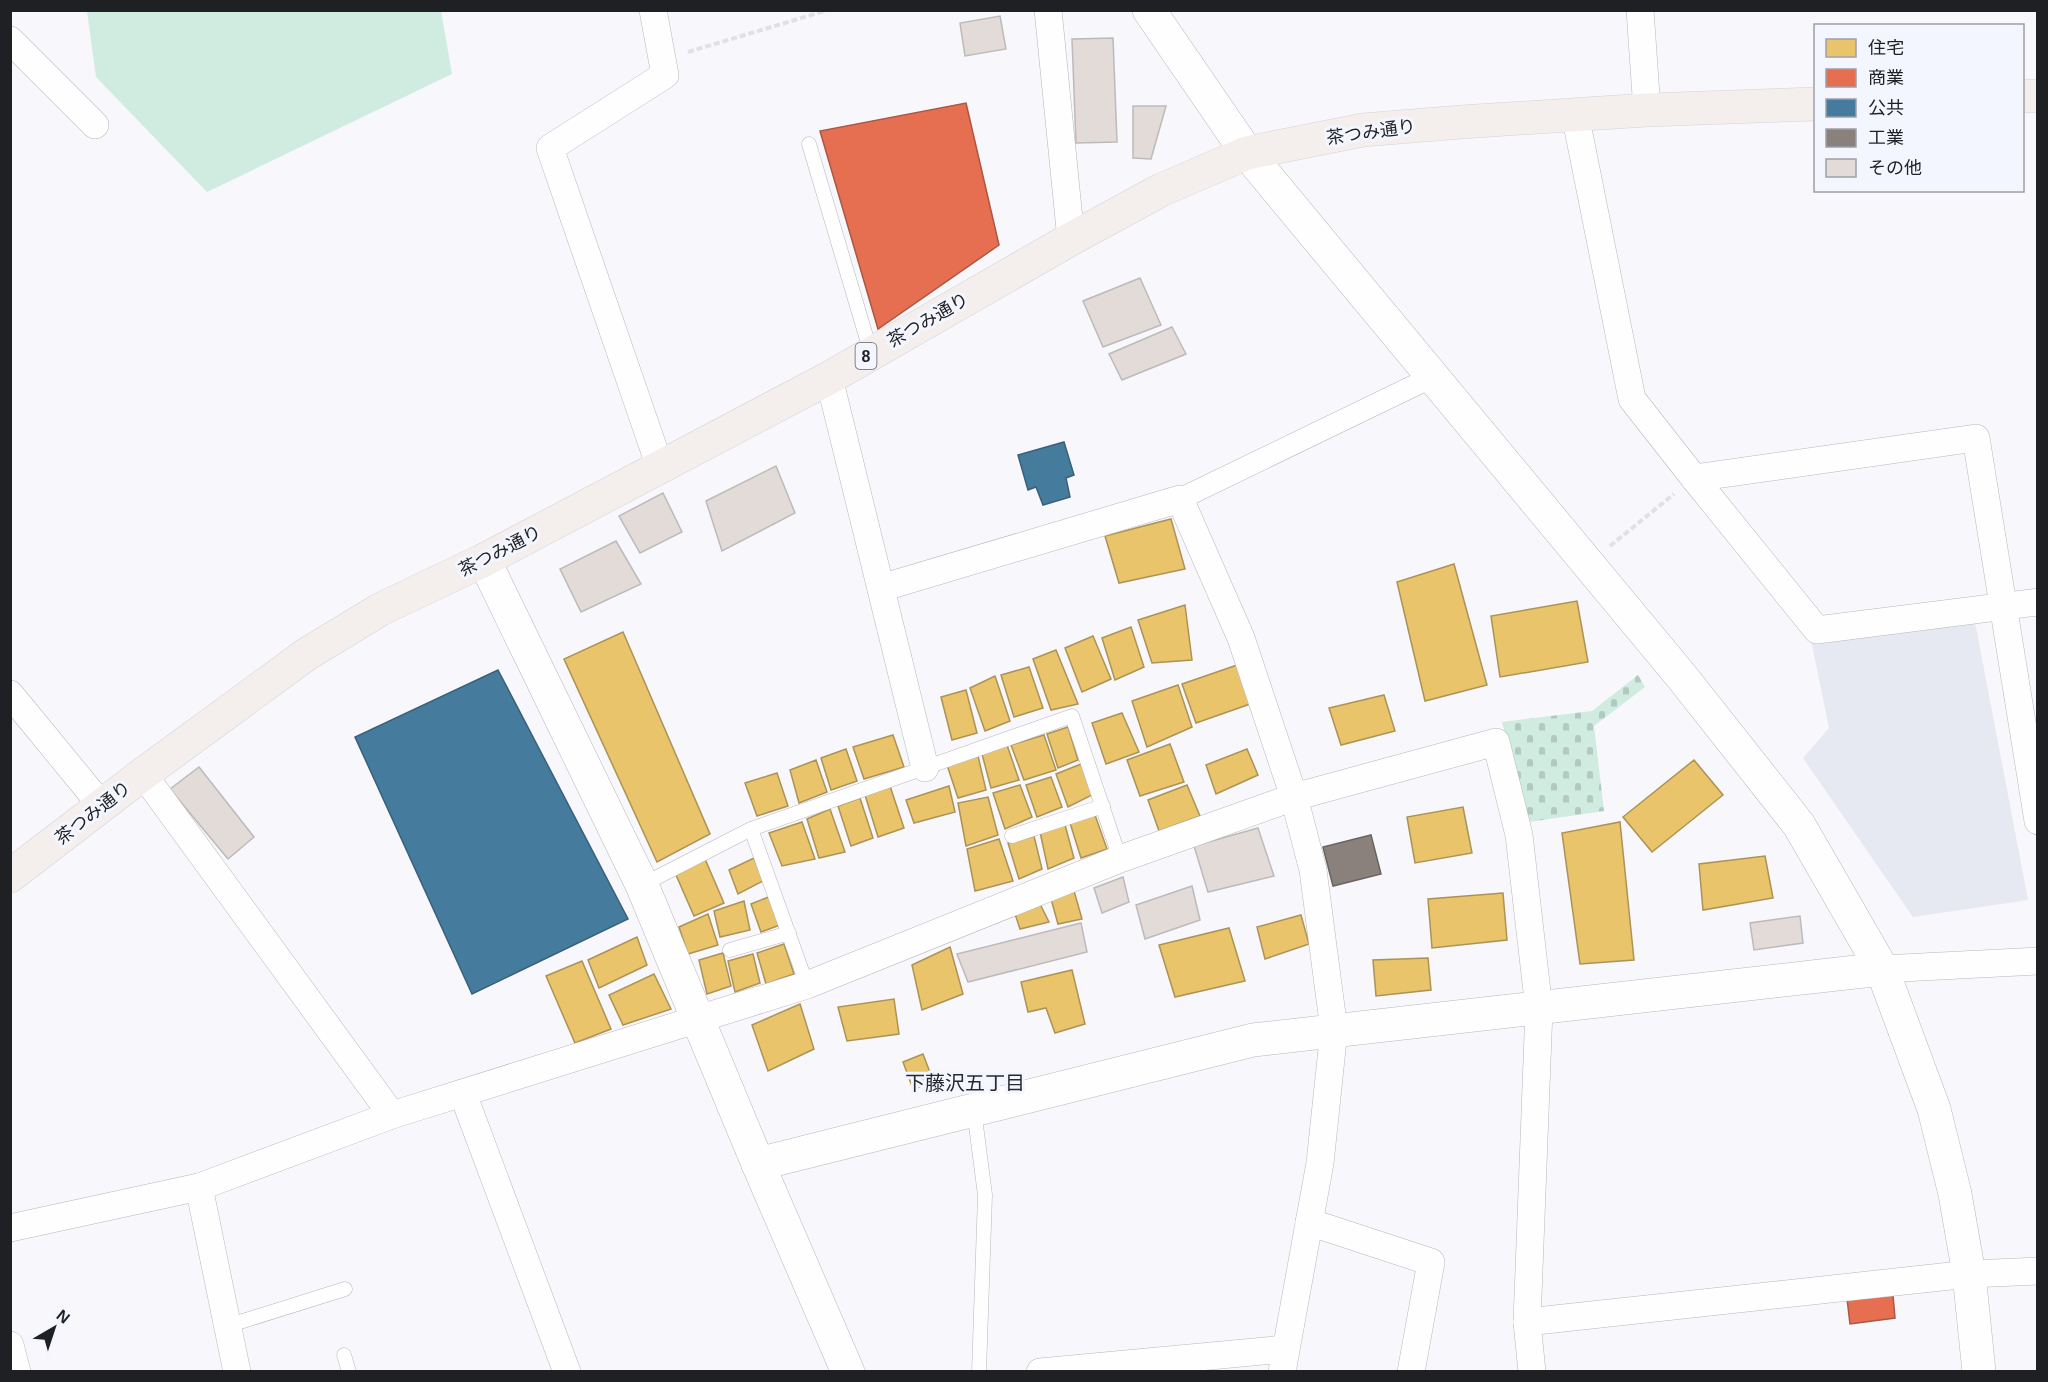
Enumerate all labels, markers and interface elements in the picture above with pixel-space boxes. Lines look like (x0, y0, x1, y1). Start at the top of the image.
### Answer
legend (1814, 24, 2024, 192)
text: 住宅 (1868, 38, 1904, 58)
text: 商業 (1868, 68, 1904, 88)
text: 公共 (1868, 98, 1904, 118)
street label: 茶つみ通り (1325, 116, 1417, 148)
text: 工業 (1868, 128, 1904, 148)
text: その他 (1868, 158, 1922, 178)
street label: 茶つみ通り (884, 289, 972, 351)
road number: 8 (856, 343, 876, 369)
street label: 茶つみ通り (455, 522, 545, 580)
street label: 茶つみ通り (51, 777, 135, 849)
district label: 下藤沢五丁目 (905, 1072, 1025, 1094)
north arrow (24, 1298, 84, 1358)
text: N (53, 1306, 73, 1327)

